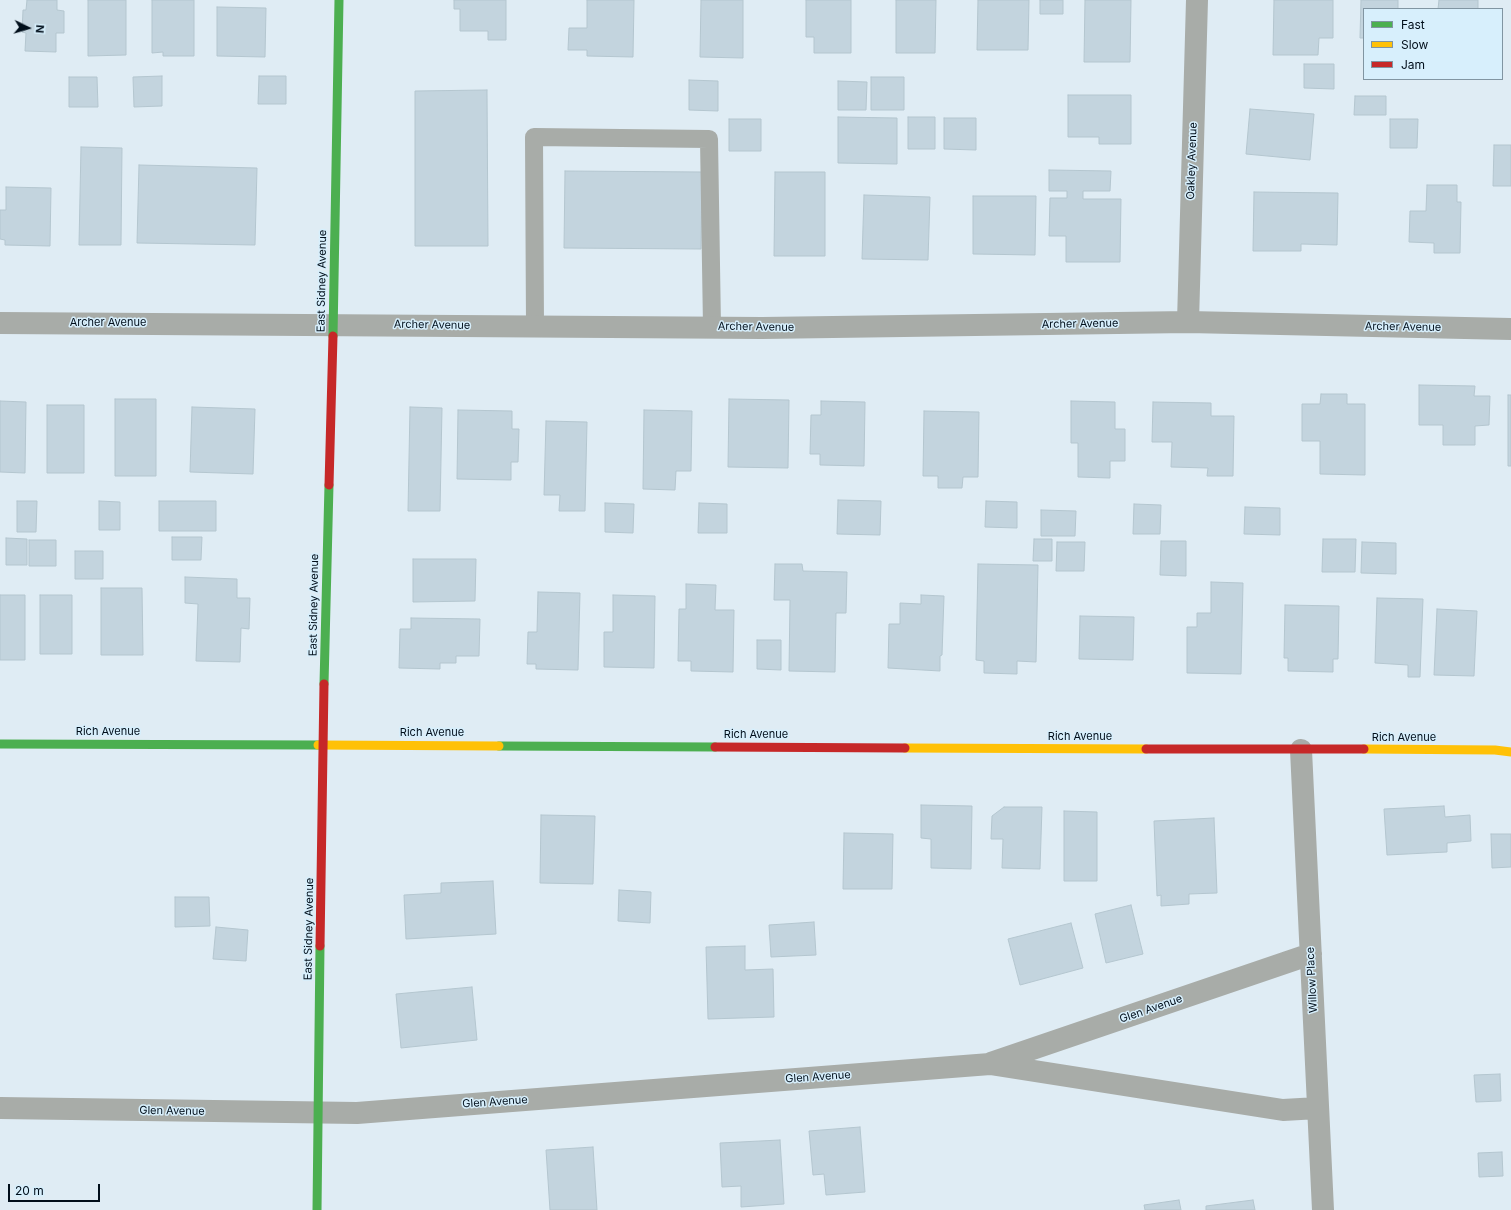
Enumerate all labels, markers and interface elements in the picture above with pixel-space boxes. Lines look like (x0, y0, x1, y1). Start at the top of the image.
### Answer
north arrow (8, 8, 48, 48)
legend (1363, 8, 1503, 80)
text: Fast (1401, 17, 1425, 32)
text: N (33, 24, 47, 34)
text: Slow (1401, 37, 1428, 52)
text: Jam (1401, 57, 1425, 72)
street label: Oakley Avenue (1184, 122, 1200, 200)
street label: East Sidney Avenue (315, 230, 329, 332)
street label: Archer Avenue (70, 316, 146, 330)
street label: Archer Avenue (1042, 317, 1118, 331)
street label: Archer Avenue (394, 318, 470, 332)
street label: Archer Avenue (718, 320, 794, 334)
street label: Archer Avenue (1365, 320, 1441, 334)
street label: East Sidney Avenue (307, 554, 321, 656)
street label: Rich Avenue (76, 725, 140, 739)
street label: Rich Avenue (400, 726, 464, 740)
street label: Rich Avenue (724, 728, 788, 742)
street label: Rich Avenue (1048, 730, 1112, 744)
street label: Rich Avenue (1372, 731, 1436, 745)
street label: East Sidney Avenue (302, 878, 316, 980)
street label: Willow Place (1304, 947, 1320, 1013)
street label: Glen Avenue (1118, 992, 1184, 1026)
street label: Glen Avenue (785, 1068, 851, 1086)
street label: Glen Avenue (462, 1093, 528, 1111)
street label: Glen Avenue (139, 1104, 205, 1118)
scale bar (10, 1176, 102, 1202)
text: 20 m (15, 1183, 44, 1198)

